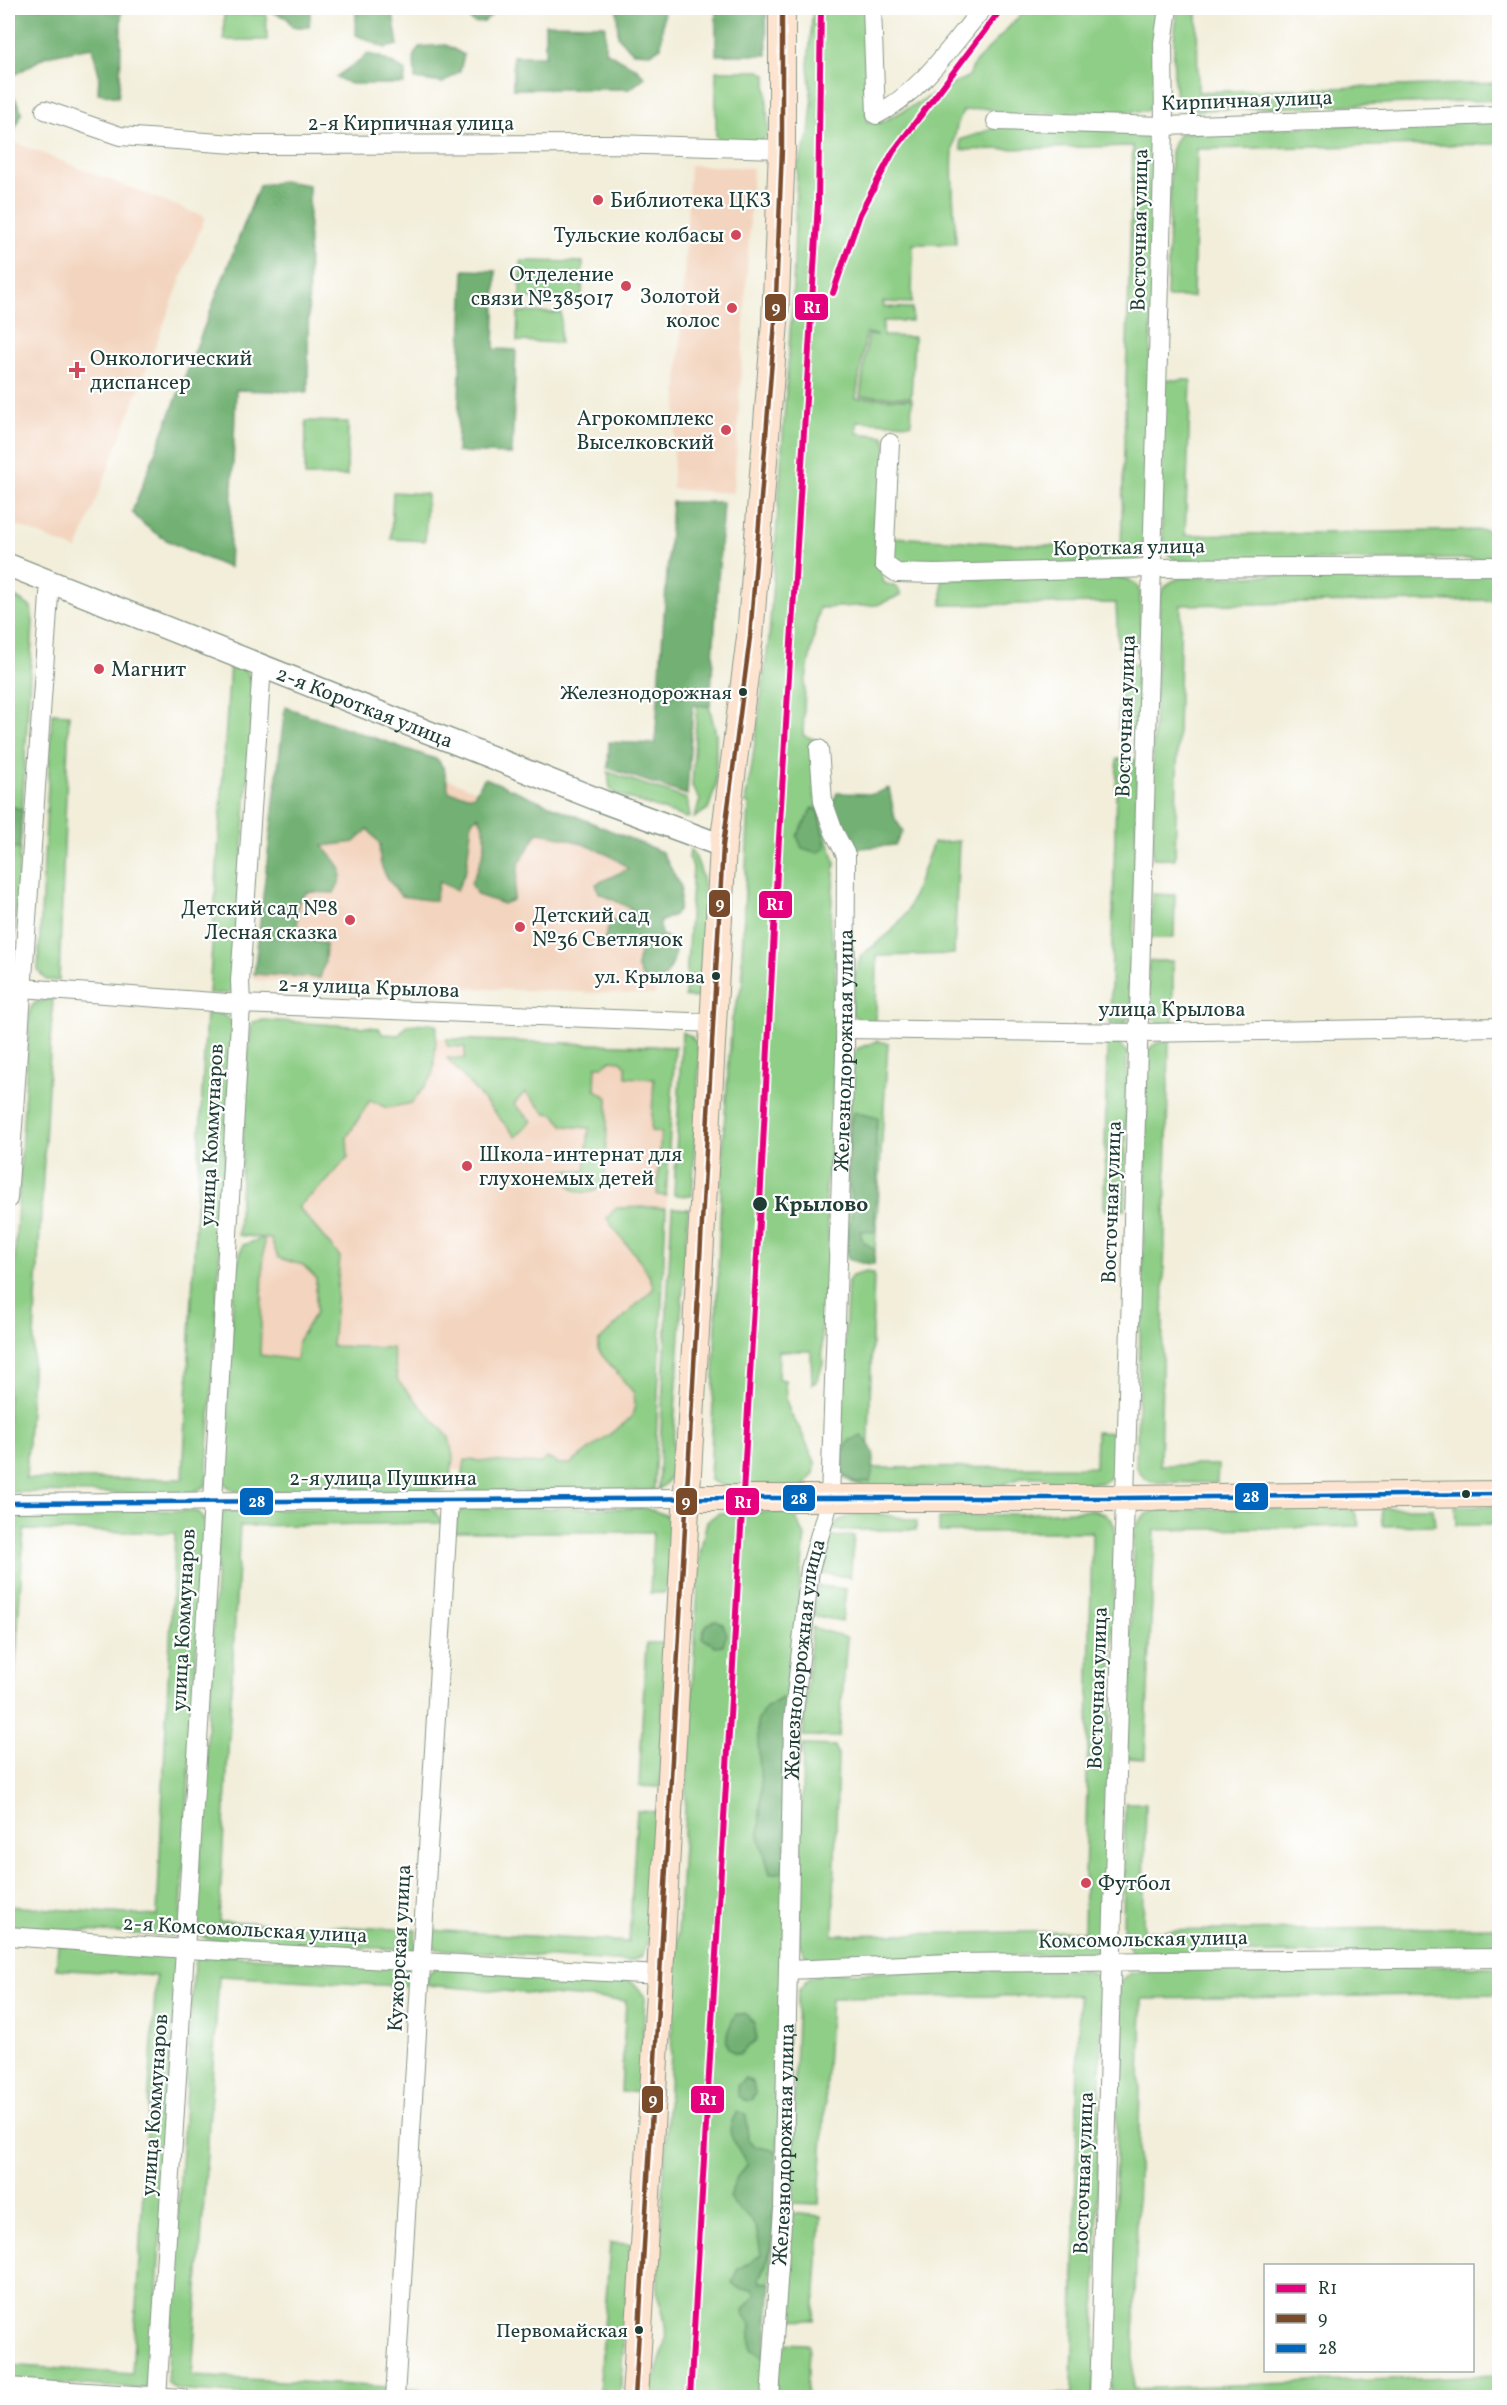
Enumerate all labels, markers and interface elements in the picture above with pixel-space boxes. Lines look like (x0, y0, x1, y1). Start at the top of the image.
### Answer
street label: Кирпичная улица (1161, 84, 1333, 119)
street label: 2-я Кирпичная улица (308, 110, 514, 139)
street label: Восточная улица (1125, 148, 1156, 312)
place label: Библиотека ЦКЗ (610, 187, 771, 216)
marker: Библиотека ЦКЗ (591, 193, 605, 207)
place label: Тульские колбасы (554, 222, 724, 251)
marker: Тульские колбасы (729, 228, 743, 242)
place label: Отделение связи №385017 (471, 261, 614, 314)
marker: Отделение связи №385017 (619, 279, 633, 293)
place label: Золотой колос (640, 283, 720, 336)
line badge: 9 (764, 293, 787, 322)
line badge: R1 (794, 293, 829, 321)
text: 9 (772, 298, 781, 320)
text: R1 (803, 298, 821, 320)
marker: Золотой колос (725, 301, 739, 315)
place label: Онкологический диспансер (90, 345, 252, 398)
marker: Онкологический диспансер (68, 361, 86, 379)
place label: Агрокомплекс Выселковский (576, 405, 714, 458)
marker: Агрокомплекс Выселковский (719, 423, 733, 437)
street label: Короткая улица (1052, 533, 1206, 564)
street label: Восточная улица (1109, 634, 1144, 798)
place label: Магнит (111, 656, 187, 685)
street label: 2-я Короткая улица (271, 660, 457, 757)
marker: Магнит (92, 662, 106, 676)
place label: Железнодорожная (560, 680, 732, 708)
marker: Железнодорожная (737, 686, 749, 698)
line badge: 9 (708, 889, 731, 918)
line badge: R1 (758, 890, 793, 919)
text: 9 (716, 894, 725, 916)
place label: Детский сад №8 Лесная сказка (181, 895, 338, 948)
text: R1 (766, 895, 784, 917)
place label: Детский сад №36 Светлячок (532, 902, 683, 955)
marker: Детский сад №8 Лесная сказка (343, 913, 357, 927)
marker: Детский сад №36 Светлячок (513, 920, 527, 934)
street label: Железнодорожная улица (828, 929, 862, 1172)
place label: ул. Крылова (594, 964, 705, 992)
marker: ул. Крылова (710, 970, 722, 982)
street label: 2-я улица Крылова (277, 971, 460, 1006)
street label: улица Крылова (1098, 996, 1246, 1025)
street label: улица Коммунаров (193, 1043, 232, 1227)
street label: Восточная улица (1095, 1120, 1130, 1284)
place label: Школа-интернат для глухонемых детей (479, 1141, 682, 1194)
marker: Школа-интернат для глухонемых детей (460, 1159, 474, 1173)
place label: Крылово (774, 1191, 868, 1220)
marker: Крылово (751, 1195, 769, 1213)
street label: 2-я улица Пушкина (289, 1465, 477, 1494)
line badge: 28 (1234, 1482, 1269, 1511)
line badge: 28 (782, 1484, 816, 1512)
line badge: 28 (239, 1487, 274, 1516)
line badge: 9 (675, 1487, 698, 1516)
line badge: R1 (725, 1487, 760, 1516)
text: 28 (1242, 1487, 1260, 1509)
unlabelled marker (1460, 1488, 1472, 1500)
text: 28 (790, 1489, 808, 1511)
text: 28 (248, 1492, 266, 1514)
text: 9 (682, 1492, 691, 1514)
text: R1 (734, 1493, 752, 1515)
street label: улица Коммунаров (165, 1528, 204, 1712)
street label: Железнодорожная улица (779, 1536, 834, 1780)
street label: Восточная улица (1081, 1606, 1116, 1770)
street label: Кужорская улица (382, 1864, 419, 2033)
place label: Футбол (1098, 1870, 1171, 1899)
marker: Футбол (1079, 1876, 1093, 1890)
street label: 2-я Комсомольская улица (122, 1910, 368, 1951)
street label: Комсомольская улица (1038, 1924, 1248, 1957)
street label: улица Коммунаров (135, 2013, 176, 2197)
street label: Железнодорожная улица (766, 2023, 803, 2267)
line badge: 9 (641, 2085, 664, 2114)
line badge: R1 (690, 2085, 725, 2114)
text: 9 (649, 2090, 658, 2112)
text: R1 (699, 2090, 717, 2112)
street label: Восточная улица (1067, 2091, 1102, 2255)
legend (1264, 2264, 1474, 2372)
text: R1 (1318, 2277, 1337, 2302)
text: 9 (1318, 2307, 1327, 2332)
place label: Первомайская (496, 2318, 628, 2346)
marker: Первомайская (633, 2324, 645, 2336)
text: 28 (1318, 2337, 1337, 2362)

